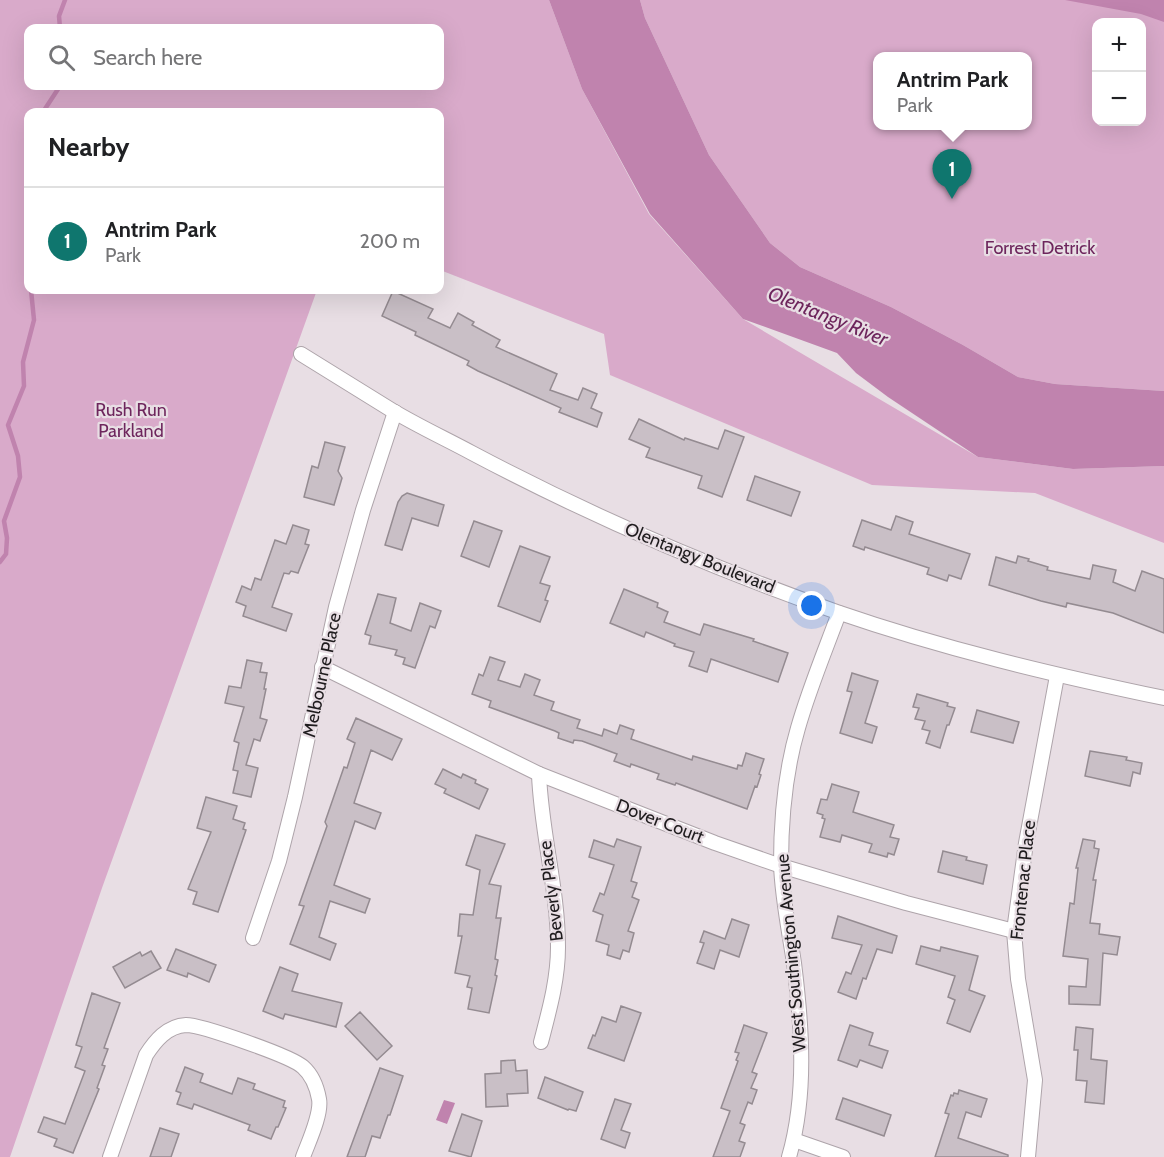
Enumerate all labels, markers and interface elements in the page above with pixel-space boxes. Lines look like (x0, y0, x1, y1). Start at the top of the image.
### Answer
map controls (1092, 18, 1146, 126)
button: + (1092, 18, 1146, 72)
search box (24, 24, 444, 90)
icon: search (45, 41, 78, 74)
text: Search here (93, 44, 202, 71)
popup (873, 52, 1032, 130)
text: Antrim Park (897, 66, 1008, 93)
button: − (1092, 72, 1146, 126)
text: Park (897, 93, 933, 117)
text: Nearby (48, 131, 129, 163)
pin: 1 (932, 150, 972, 199)
text: Antrim Park (105, 216, 217, 243)
text: 1 (64, 229, 71, 253)
text: 200 m (360, 229, 420, 253)
park label: Forrest Detrick (985, 237, 1096, 259)
text: Park (105, 243, 141, 267)
water label: Olentangy River (765, 281, 892, 351)
park label: Rush Run Parkland (95, 399, 167, 442)
street label: Olentangy Boulevard (622, 518, 778, 598)
your location (797, 591, 826, 620)
street label: Melbourne Place (298, 611, 346, 739)
street label: Dover Court (613, 794, 707, 848)
street label: Frontenac Place (1006, 819, 1040, 941)
street label: Beverly Place (534, 839, 568, 943)
street label: West Southington Avenue (771, 853, 811, 1053)

